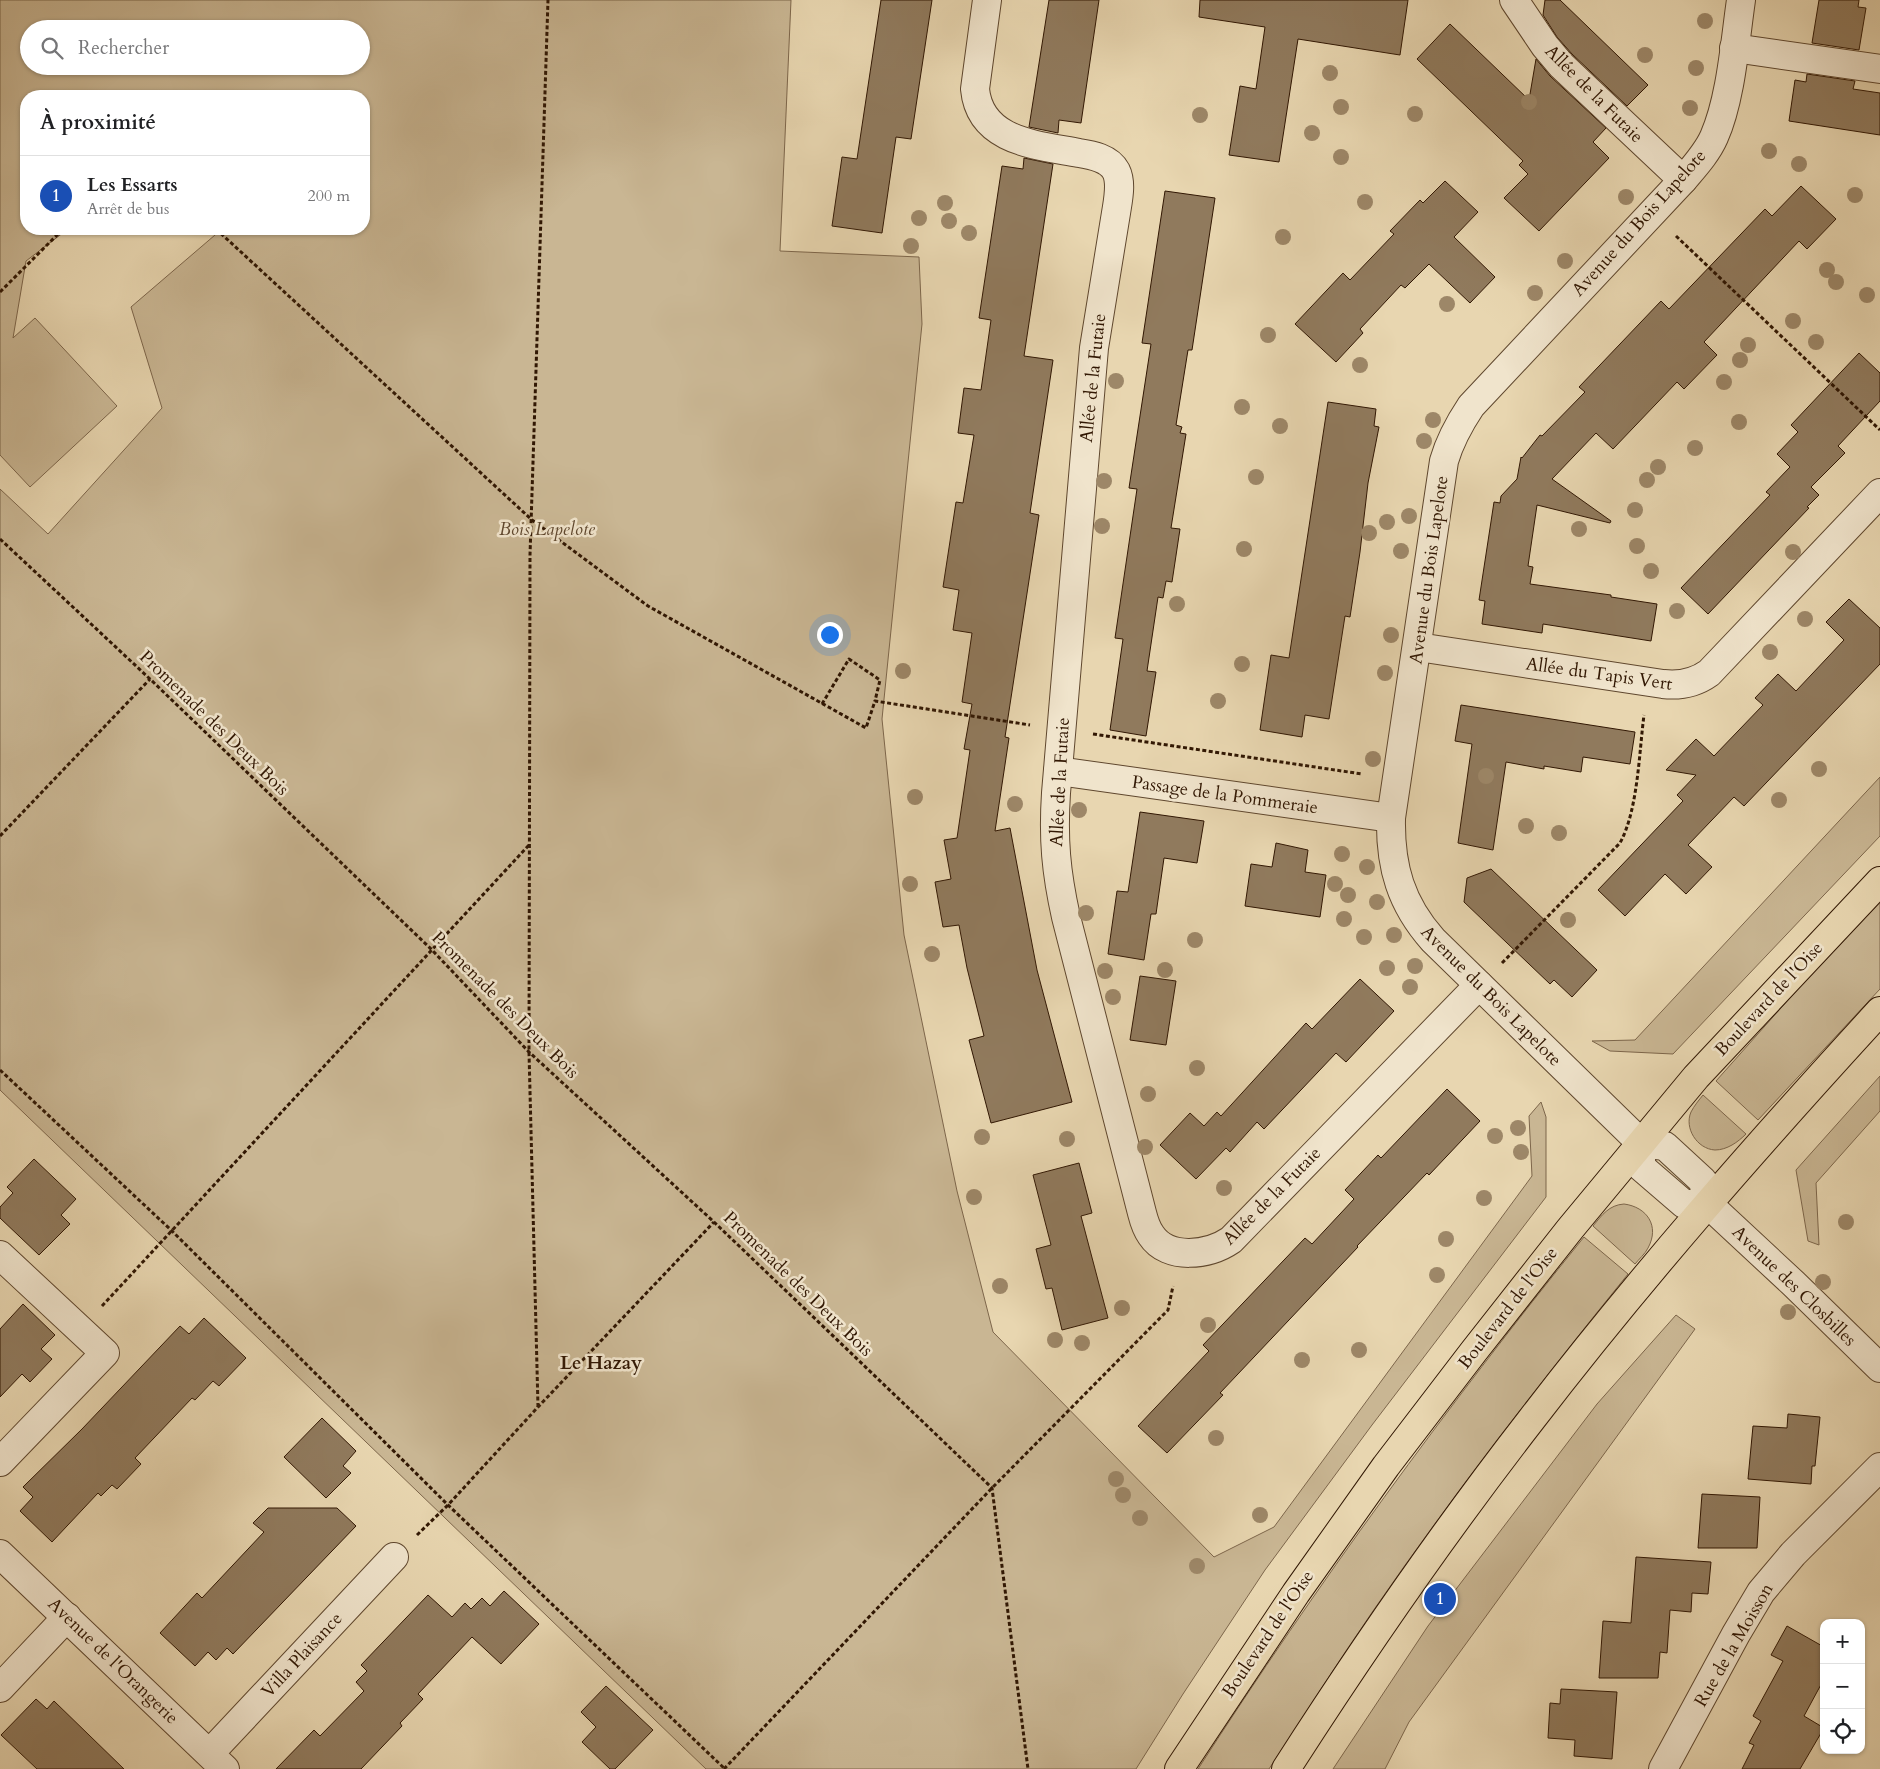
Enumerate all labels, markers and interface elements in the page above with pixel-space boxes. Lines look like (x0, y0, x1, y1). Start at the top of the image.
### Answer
search box (20, 20, 370, 75)
icon: search (38, 34, 66, 62)
text: Rechercher (78, 35, 169, 61)
street label: Allée de la Futaie (1539, 39, 1649, 149)
text: À proximité (40, 108, 156, 137)
street label: Avenue du Bois Lapelote (1566, 144, 1712, 302)
text: Les Essarts (87, 172, 178, 198)
text: 1 (52, 185, 60, 207)
text: 200 m (308, 185, 350, 207)
text: Arrêt de bus (87, 198, 169, 220)
street label: Allée de la Futaie (1074, 312, 1112, 444)
street label: Avenue du Bois Lapelote (1403, 474, 1455, 666)
park label: Bois Lapelote (499, 517, 596, 542)
your location (817, 622, 843, 648)
street label: Promenade des Deux Bois (134, 645, 294, 801)
street label: Allée du Tapis Vert (1524, 651, 1674, 697)
street label: Allée de la Futaie (1044, 717, 1076, 847)
street label: Passage de la Pommeraie (1130, 770, 1320, 820)
street label: Avenue du Bois Lapelote (1415, 920, 1567, 1072)
street label: Promenade des Deux Bois (426, 926, 584, 1084)
street label: Boulevard de l'Oise (1709, 936, 1829, 1062)
street label: Allée de la Futaie (1217, 1141, 1327, 1251)
street label: Promenade des Deux Bois (718, 1206, 878, 1362)
street label: Avenue des Closbilles (1726, 1220, 1862, 1352)
street label: Boulevard de l'Oise (1452, 1242, 1564, 1374)
district label: Le Hazay (560, 1350, 642, 1376)
street label: Boulevard de l'Oise (1216, 1565, 1320, 1703)
street label: Rue de la Moisson (1688, 1578, 1780, 1711)
pin: 1 (1424, 1580, 1456, 1618)
street label: Avenue de l'Orangerie (42, 1592, 184, 1730)
street label: Villa Plaisance (256, 1607, 348, 1703)
map controls (1820, 1619, 1865, 1754)
button: + (1820, 1619, 1865, 1664)
button: − (1820, 1664, 1865, 1709)
button: locate (1820, 1709, 1865, 1754)

